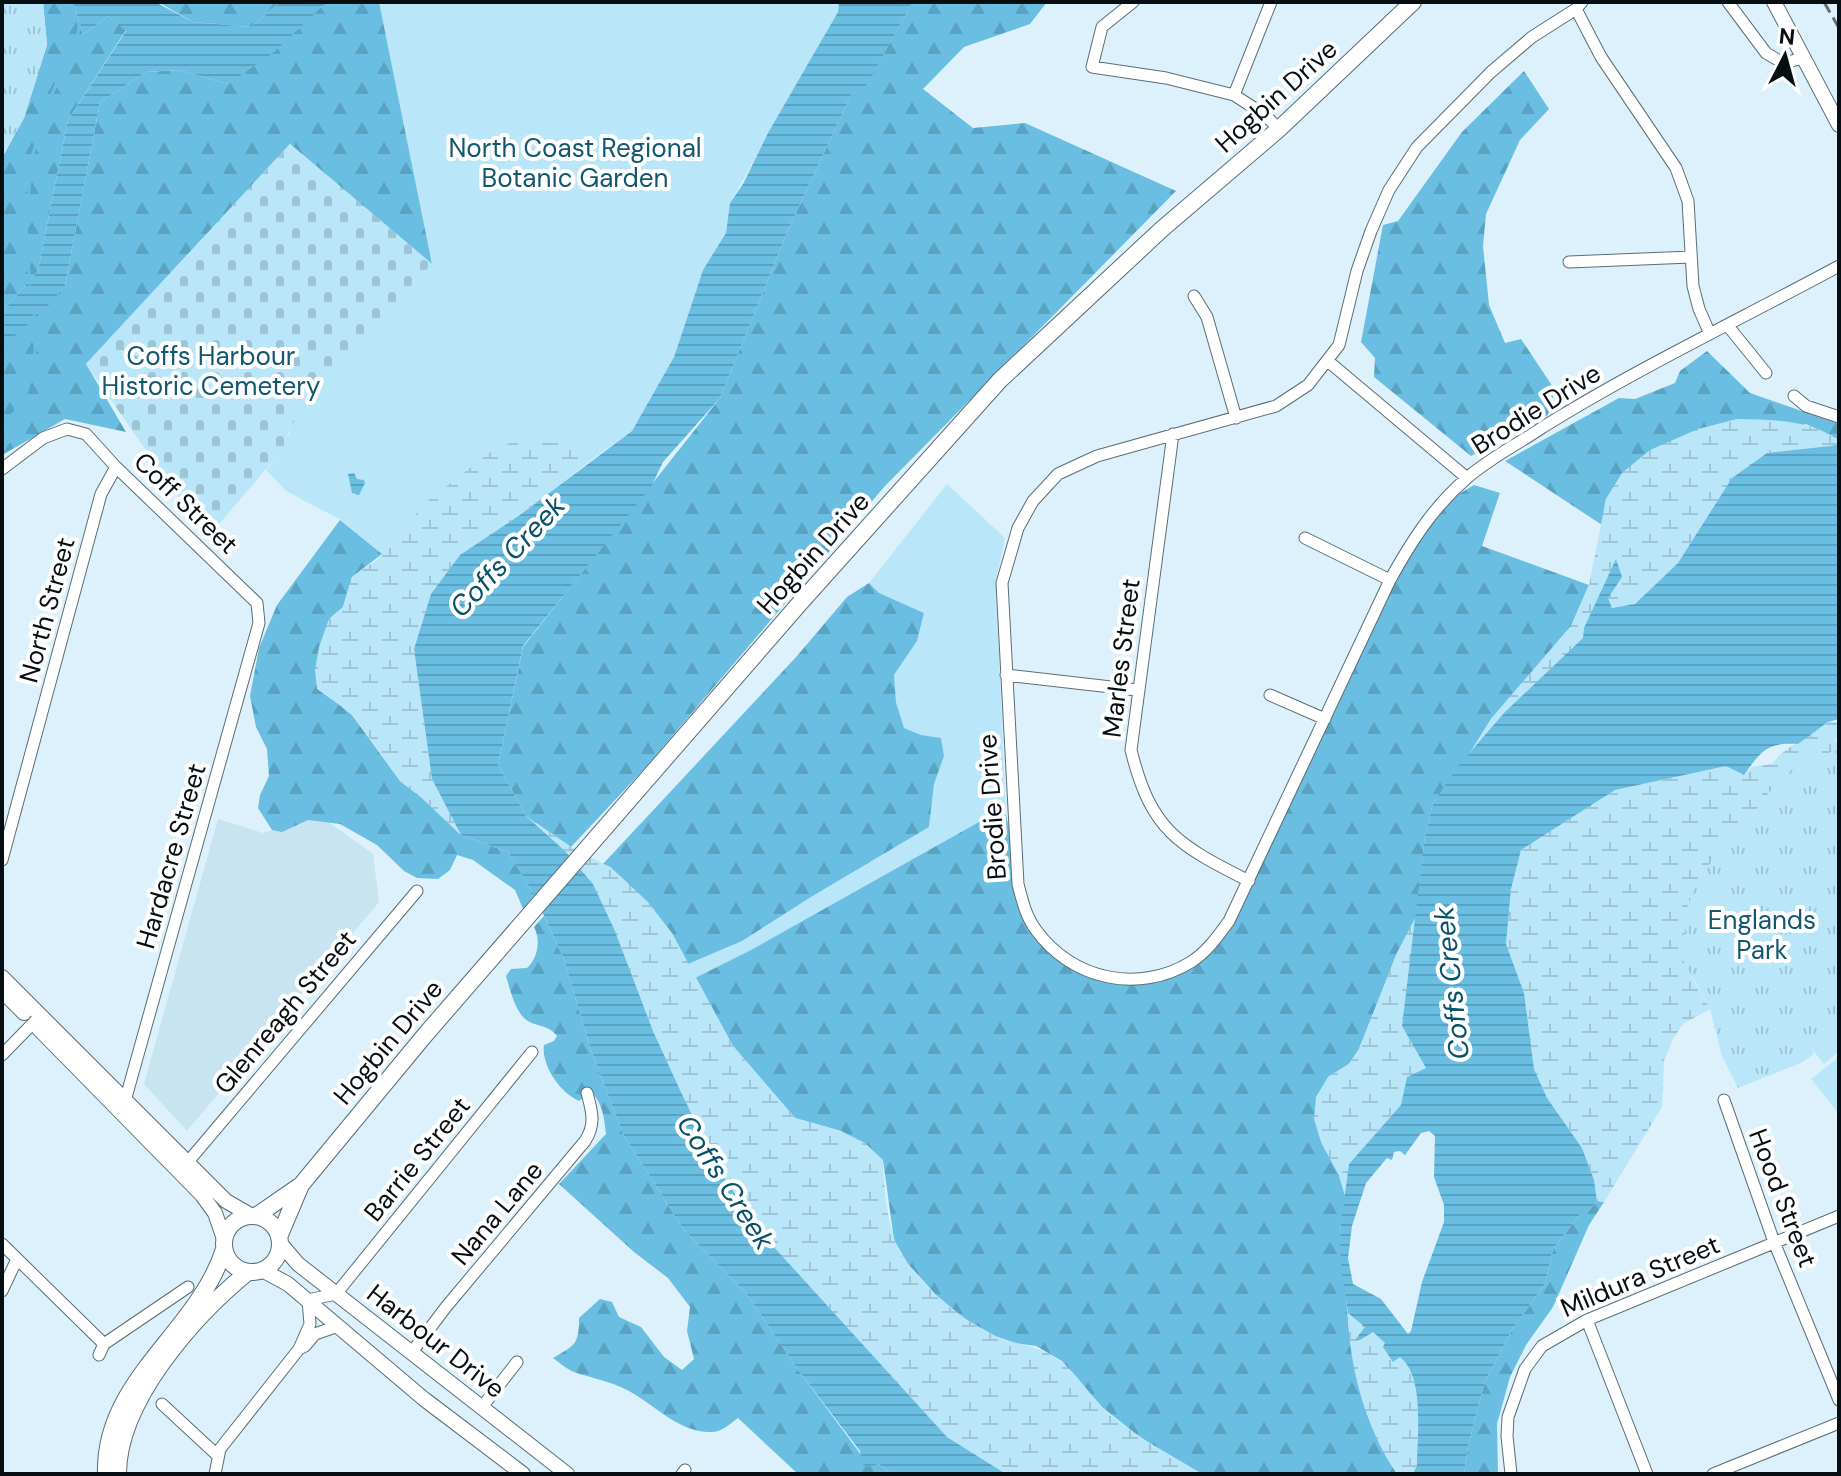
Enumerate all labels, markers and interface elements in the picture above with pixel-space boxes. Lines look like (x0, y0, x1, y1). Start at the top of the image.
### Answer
north arrow (1745, 16, 1825, 96)
text: N (1778, 21, 1797, 52)
street label: Hogbin Drive (1208, 32, 1344, 160)
park label: North Coast Regional Botanic Garden (448, 131, 702, 195)
park label: Coffs Harbour Historic Cemetery (102, 339, 320, 403)
street label: Brodie Drive (1465, 356, 1607, 462)
street label: Coff Street (127, 445, 245, 561)
street label: Hogbin Drive (749, 485, 877, 621)
water label: Coffs Creek (441, 487, 574, 625)
street label: North Street (11, 534, 83, 686)
street label: Marles Street (1094, 577, 1148, 739)
street label: Brodie Drive (970, 733, 1014, 881)
street label: Hardacre Street (128, 760, 214, 952)
park label: Englands Park (1708, 903, 1816, 967)
water label: Coffs Creek (1425, 904, 1478, 1061)
street label: Glenreagh Street (207, 923, 363, 1101)
street label: Hogbin Drive (326, 972, 450, 1112)
street label: Barrie Street (356, 1090, 478, 1228)
water label: Coffs Creek (668, 1108, 783, 1257)
street label: Hood Street (1741, 1124, 1825, 1272)
street label: Nana Lane (444, 1154, 550, 1272)
street label: Mildura Street (1555, 1227, 1725, 1325)
street label: Harbour Drive (360, 1276, 512, 1406)

